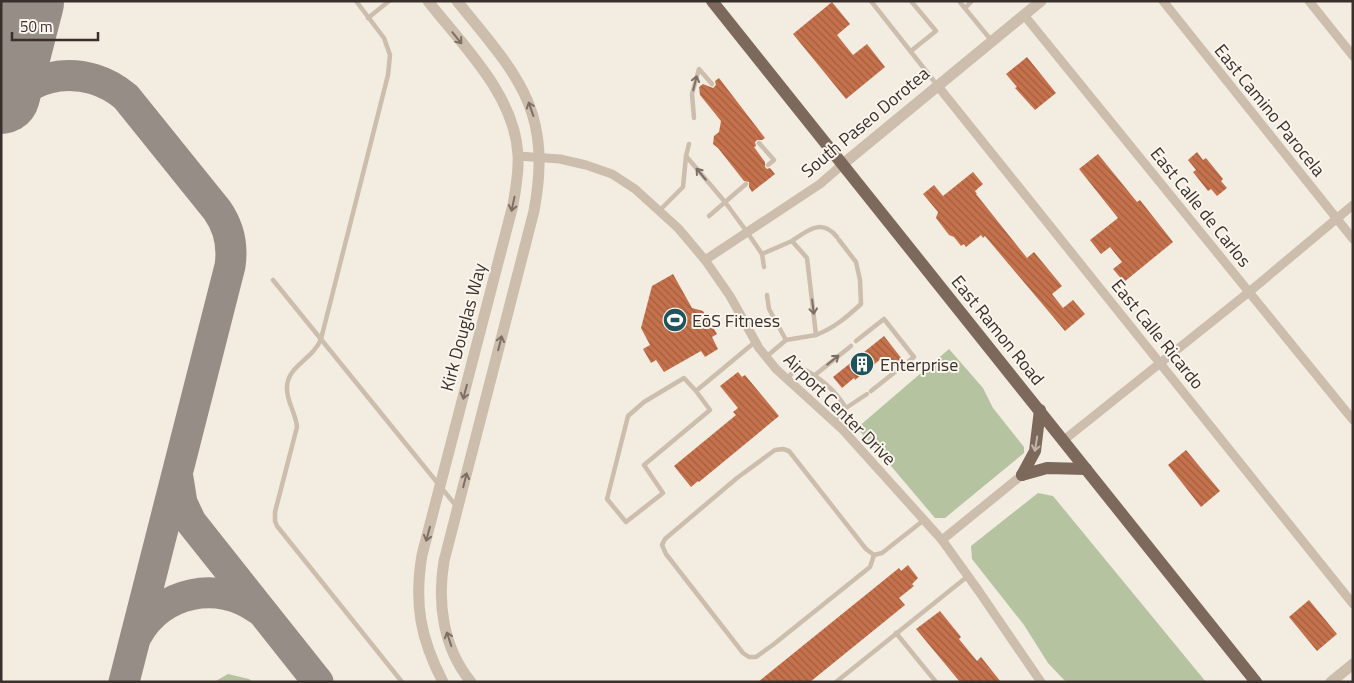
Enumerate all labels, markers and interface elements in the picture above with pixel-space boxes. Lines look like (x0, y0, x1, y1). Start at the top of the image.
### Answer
scale bar (12, 10, 99, 42)
text: 50 m (20, 15, 53, 38)
one-way arrow (451, 31, 462, 44)
street label: East Camino Parocela (1208, 38, 1332, 182)
street label: South Paseo Dorotea (795, 60, 935, 184)
one-way arrow (691, 76, 700, 92)
one-way arrow (526, 102, 535, 117)
street label: East Calle de Carlos (1144, 141, 1258, 273)
one-way arrow (696, 168, 707, 181)
one-way arrow (508, 196, 517, 212)
street label: Kirk Douglas Way (433, 260, 493, 394)
street label: East Ramon Road (945, 269, 1051, 391)
street label: East Calle Ricardo (1105, 273, 1211, 395)
one-way arrow (808, 298, 818, 314)
sports icon: EōS Fitness (662, 307, 688, 333)
place label: EōS Fitness (692, 307, 780, 334)
one-way arrow (496, 335, 505, 351)
street label: Airport Center Drive (778, 347, 902, 471)
building icon: Enterprise (849, 351, 875, 377)
place label: Enterprise (880, 351, 958, 378)
one-way arrow (826, 355, 839, 366)
one-way arrow (459, 383, 469, 399)
one-way arrow (1030, 436, 1040, 452)
one-way arrow (461, 472, 470, 488)
one-way arrow (423, 525, 432, 541)
one-way arrow (443, 631, 453, 647)

